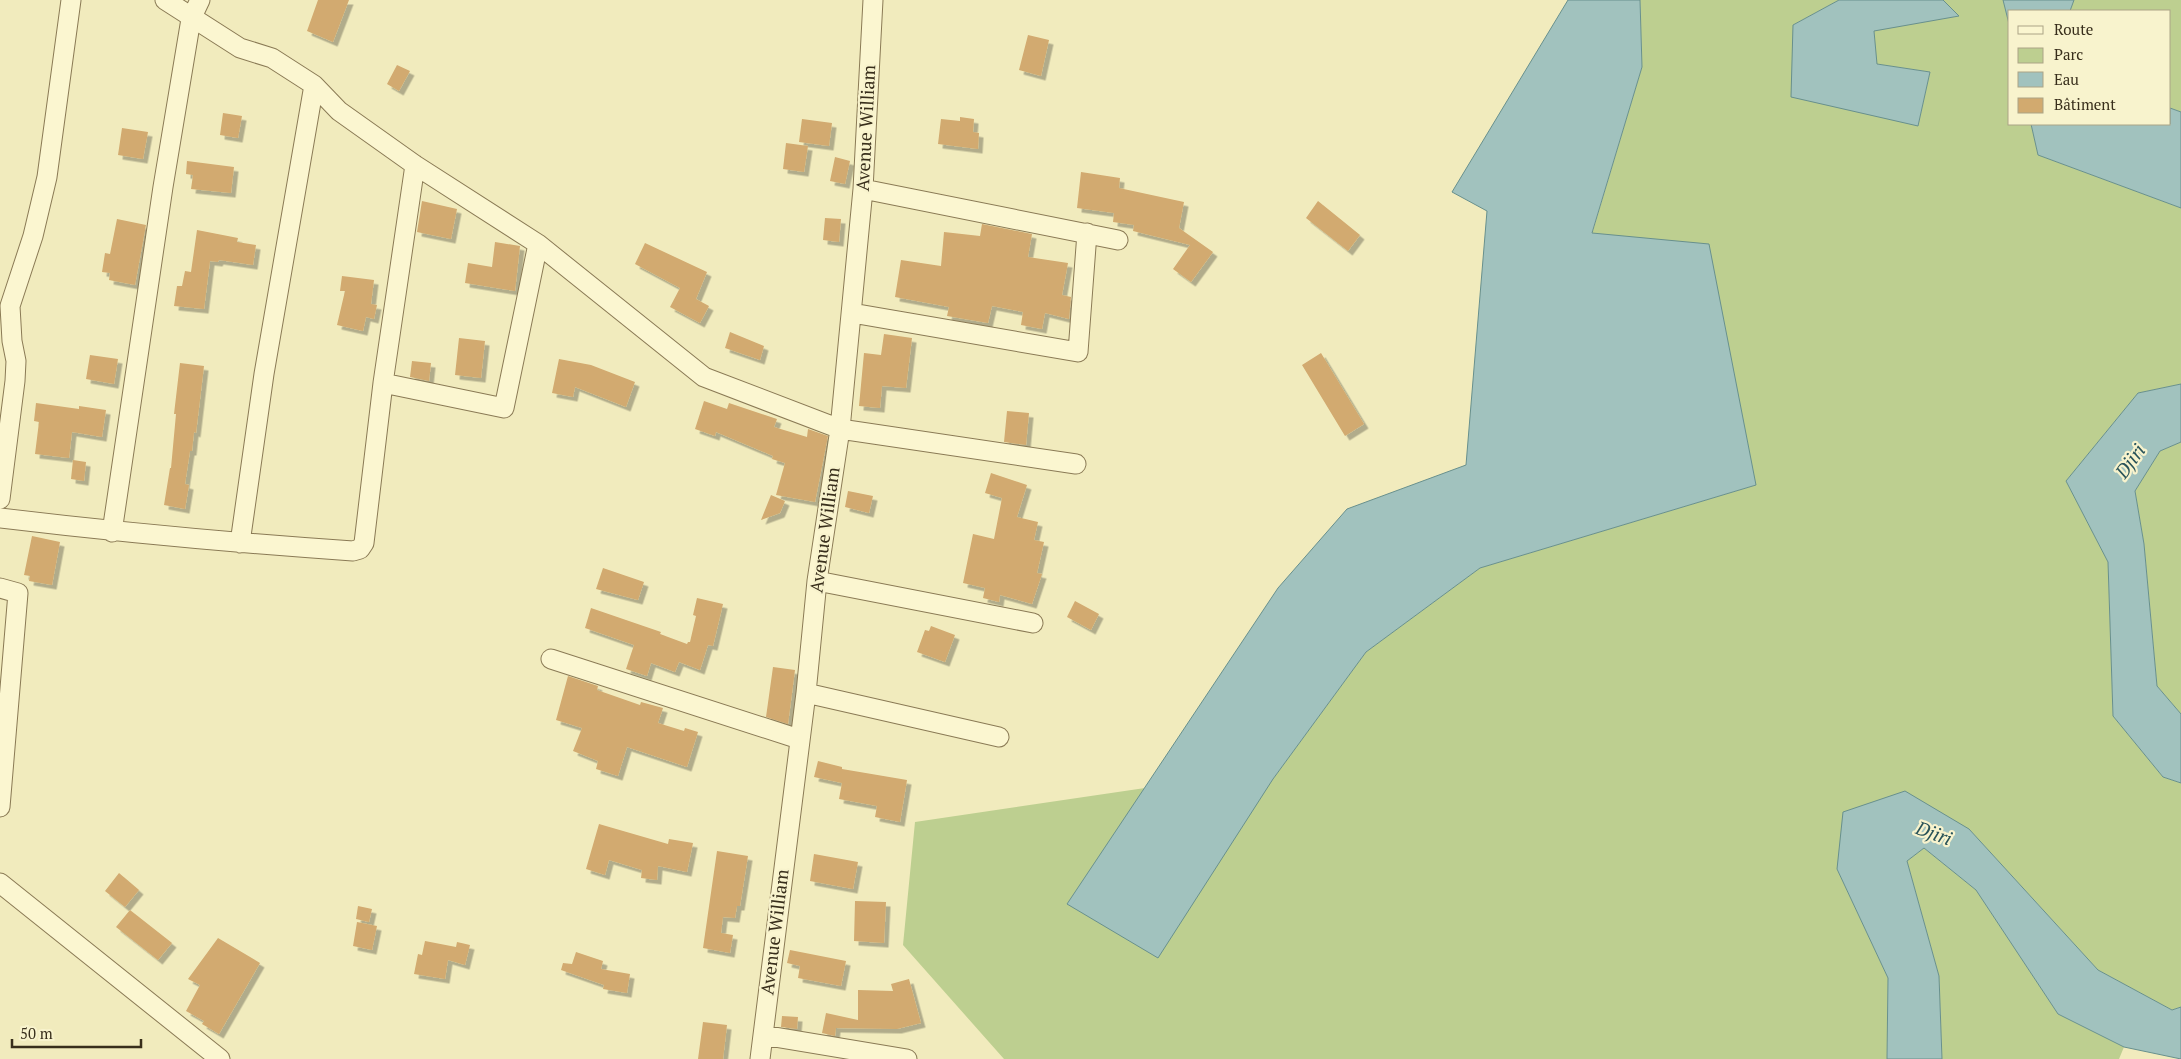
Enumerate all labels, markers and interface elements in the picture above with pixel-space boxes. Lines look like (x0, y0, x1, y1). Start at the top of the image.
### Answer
legend (2008, 10, 2171, 125)
text: Route (2054, 19, 2093, 39)
text: Parc (2054, 44, 2083, 64)
street label: Avenue William (850, 64, 880, 192)
text: Eau (2054, 69, 2079, 89)
text: Bâtiment (2054, 94, 2116, 114)
water label: Djiri (2108, 438, 2151, 484)
street label: Avenue William (803, 465, 845, 594)
water label: Djiri (1912, 814, 1956, 851)
street label: Avenue William (754, 867, 794, 996)
scale bar (12, 1016, 141, 1048)
text: 50 m (20, 1023, 53, 1043)

